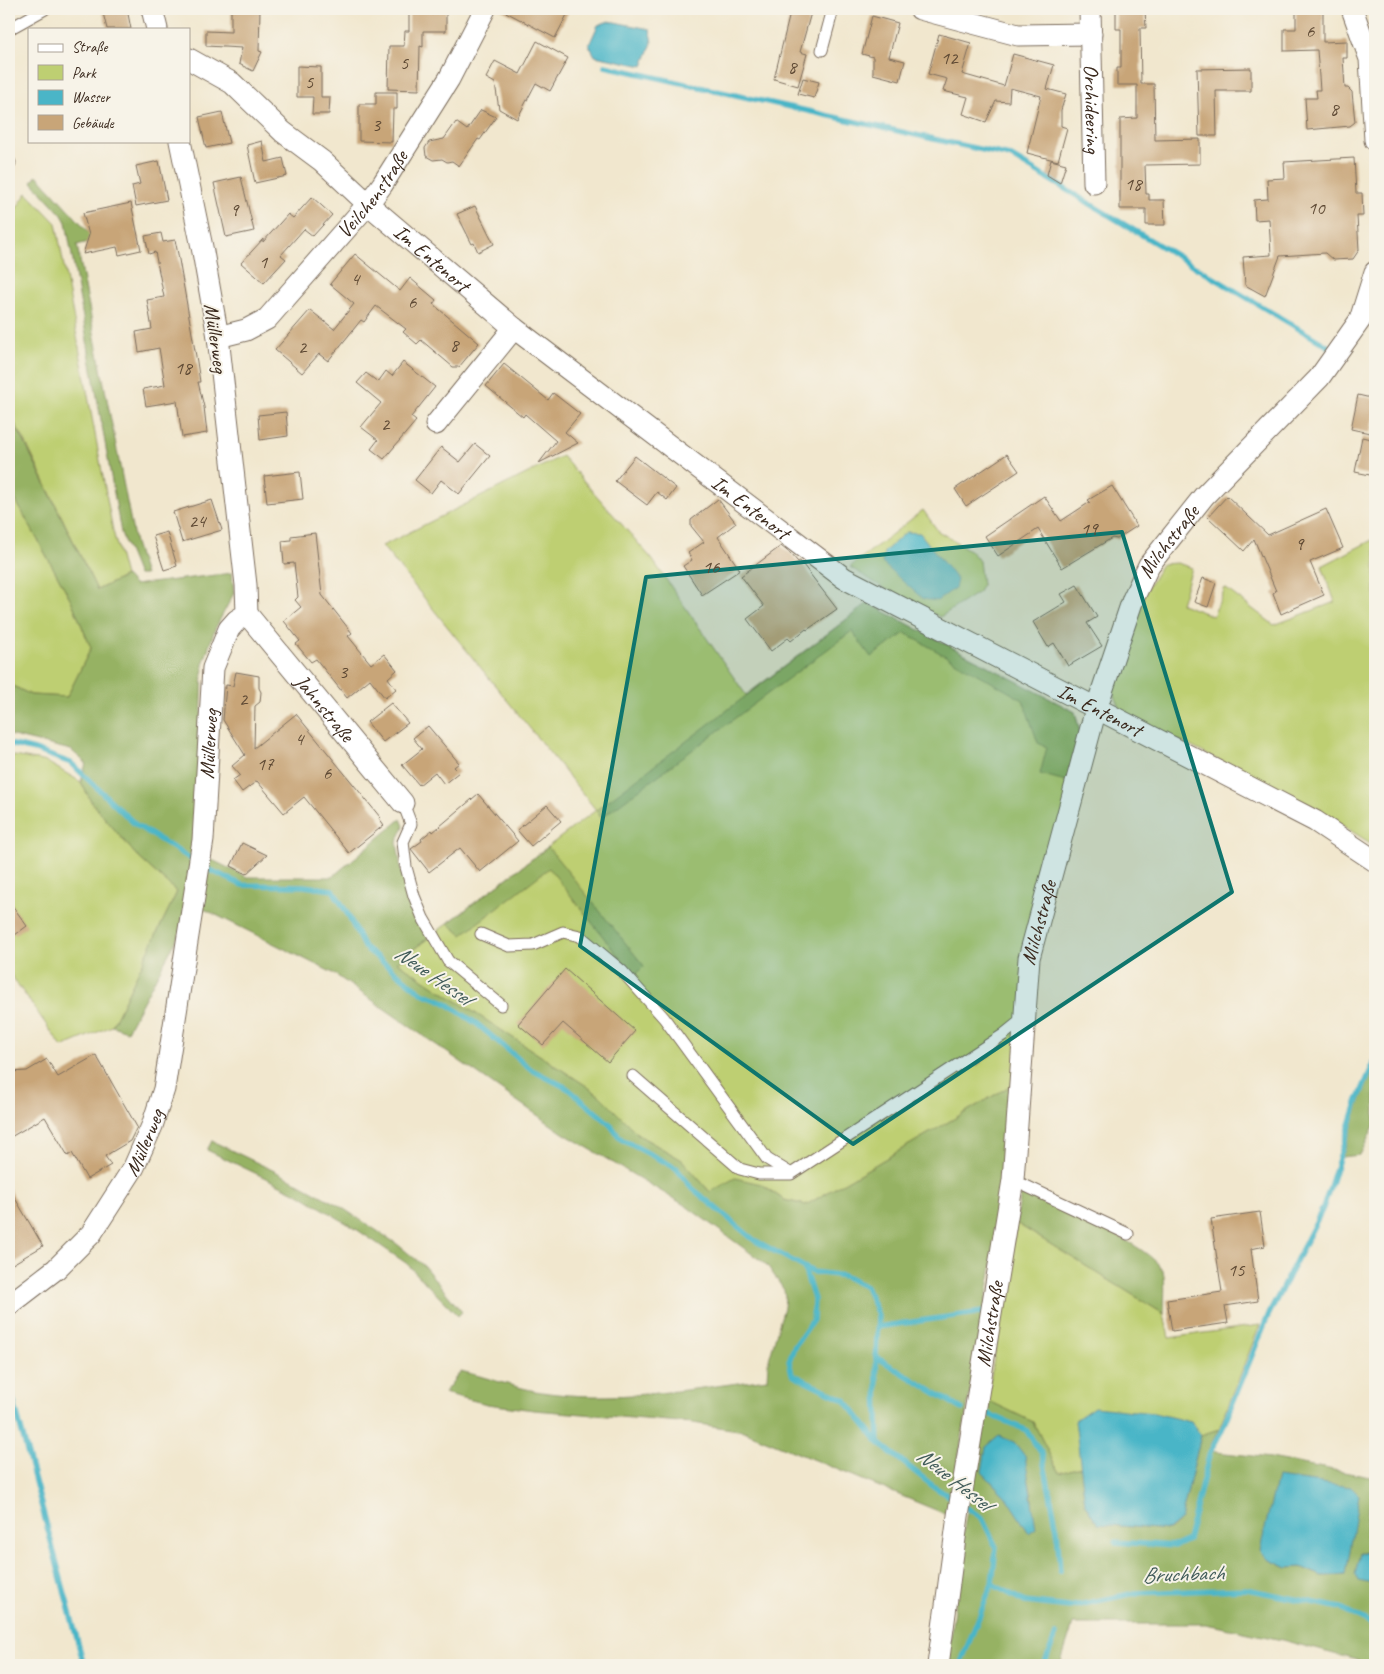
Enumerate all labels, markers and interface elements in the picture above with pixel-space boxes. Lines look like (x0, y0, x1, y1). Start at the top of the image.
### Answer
house number: 6 (1306, 19, 1316, 43)
legend (28, 28, 190, 142)
text: Straße (72, 38, 108, 57)
house number: 12 (940, 46, 959, 70)
house number: 5 (400, 51, 410, 75)
house number: 8 (788, 55, 799, 79)
text: Park (72, 64, 97, 83)
street label: Orchideering (1078, 64, 1106, 155)
house number: 5 (305, 70, 315, 94)
text: Wasser (72, 88, 111, 107)
house number: 8 (1330, 97, 1341, 121)
house number: 3 (372, 113, 382, 137)
text: Gebäude (72, 114, 115, 133)
street label: Veilchenstraße (331, 144, 415, 244)
house number: 18 (1124, 172, 1144, 196)
house number: 10 (1307, 196, 1326, 220)
house number: 9 (230, 198, 240, 222)
street label: Im Entenort (388, 219, 477, 299)
house number: 1 (259, 250, 269, 274)
house number: 4 (351, 267, 362, 291)
house number: 6 (408, 290, 418, 314)
street label: Müllerweg (198, 302, 234, 376)
house number: 8 (450, 333, 461, 357)
house number: 2 (298, 335, 308, 359)
house number: 18 (174, 356, 194, 380)
house number: 2 (381, 412, 391, 436)
street label: Im Entenort (706, 469, 797, 547)
street label: Milchstraße (1132, 498, 1206, 582)
house number: 24 (188, 509, 208, 533)
house number: 19 (1080, 517, 1099, 541)
house number: 9 (1295, 532, 1305, 556)
house number: 16 (702, 555, 721, 579)
house number: 3 (339, 660, 349, 684)
street label: Jahnstraße (289, 668, 362, 749)
street label: Im Entenort (1053, 678, 1149, 744)
house number: 2 (239, 687, 249, 711)
street label: Müllerweg (194, 707, 224, 780)
house number: 4 (295, 727, 306, 751)
house number: 17 (256, 752, 275, 776)
house number: 6 (323, 761, 333, 785)
street label: Milchstraße (1015, 876, 1063, 967)
water label: Neue Hessel (390, 939, 482, 1015)
street label: Müllerweg (119, 1105, 170, 1181)
house number: 15 (1227, 1258, 1246, 1282)
street label: Milchstraße (970, 1277, 1010, 1368)
water label: Neue Hessel (911, 1441, 1002, 1521)
water label: Bruchbach (1142, 1559, 1226, 1589)

